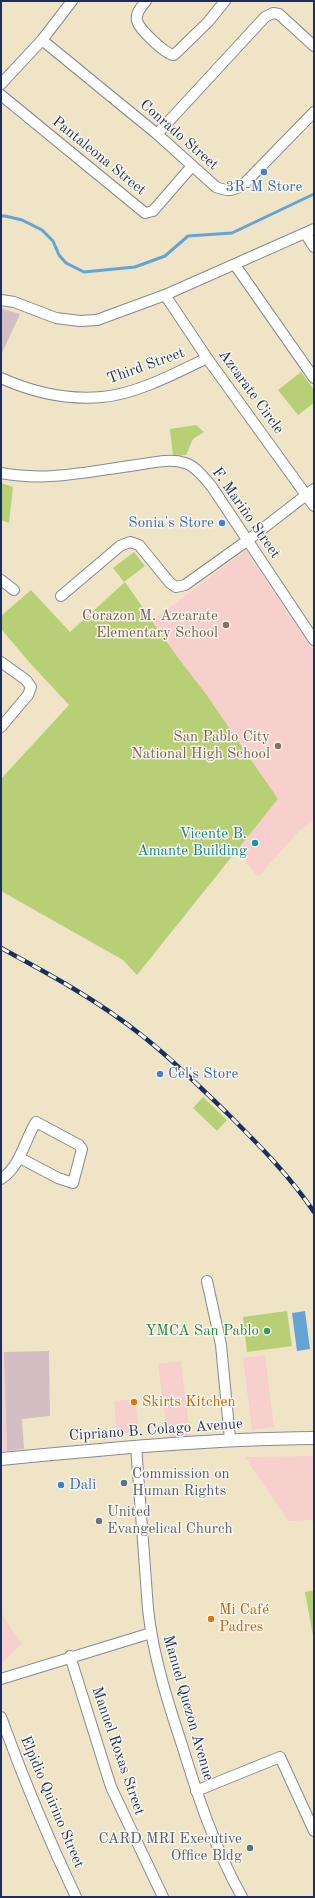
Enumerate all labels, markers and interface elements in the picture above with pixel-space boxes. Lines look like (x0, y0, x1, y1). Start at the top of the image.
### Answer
street label: Conrado Street (136, 96, 222, 174)
street label: Pantaleona Street (48, 113, 150, 199)
marker: 3R-M Store (259, 167, 269, 177)
place label: 3R-M Store (226, 178, 302, 196)
street label: Third Street (105, 344, 187, 388)
street label: Azcarate Circle (214, 346, 288, 438)
street label: F. Mariño Street (208, 464, 284, 562)
place label: Sonia's Store (128, 514, 214, 532)
marker: Sonia's Store (217, 518, 227, 528)
place label: Corazon M. Azcarate Elementary School (82, 607, 218, 642)
marker: Corazon M. Azcarate Elementary School (221, 620, 231, 630)
place label: San Pablo City National High School (131, 728, 270, 763)
marker: San Pablo City National High School (273, 741, 283, 751)
place label: Vicente B. Amante Building (137, 825, 247, 860)
marker: Vicente B. Amante Building (250, 838, 260, 848)
place label: Cel's Store (168, 1065, 238, 1083)
marker: Cel's Store (155, 1069, 165, 1079)
place label: YMCA San Pablo (145, 1322, 259, 1340)
marker: YMCA San Pablo (262, 1326, 272, 1336)
place label: Skirts Kitchen (142, 1393, 236, 1411)
marker: Skirts Kitchen (129, 1397, 139, 1407)
street label: Cipriano B. Colago Avenue (68, 1415, 244, 1445)
place label: Commission on Human Rights (132, 1465, 230, 1500)
place label: Dali (69, 1476, 96, 1494)
marker: Commission on Human Rights (119, 1478, 129, 1488)
marker: Dali (56, 1480, 66, 1490)
place label: United Evangelical Church (107, 1503, 233, 1538)
marker: United Evangelical Church (94, 1516, 104, 1526)
place label: Mi Café Padres (219, 1601, 269, 1636)
marker: Mi Café Padres (206, 1614, 216, 1624)
street label: Manuel Quezon Avenue (159, 1633, 217, 1783)
street label: Manuel Roxas Street (88, 1684, 148, 1818)
street label: Elpidio Quirino Street (16, 1733, 88, 1871)
place label: CARD MRI Executive Office Bldg (99, 1830, 242, 1865)
marker: CARD MRI Executive Office Bldg (245, 1843, 255, 1853)

